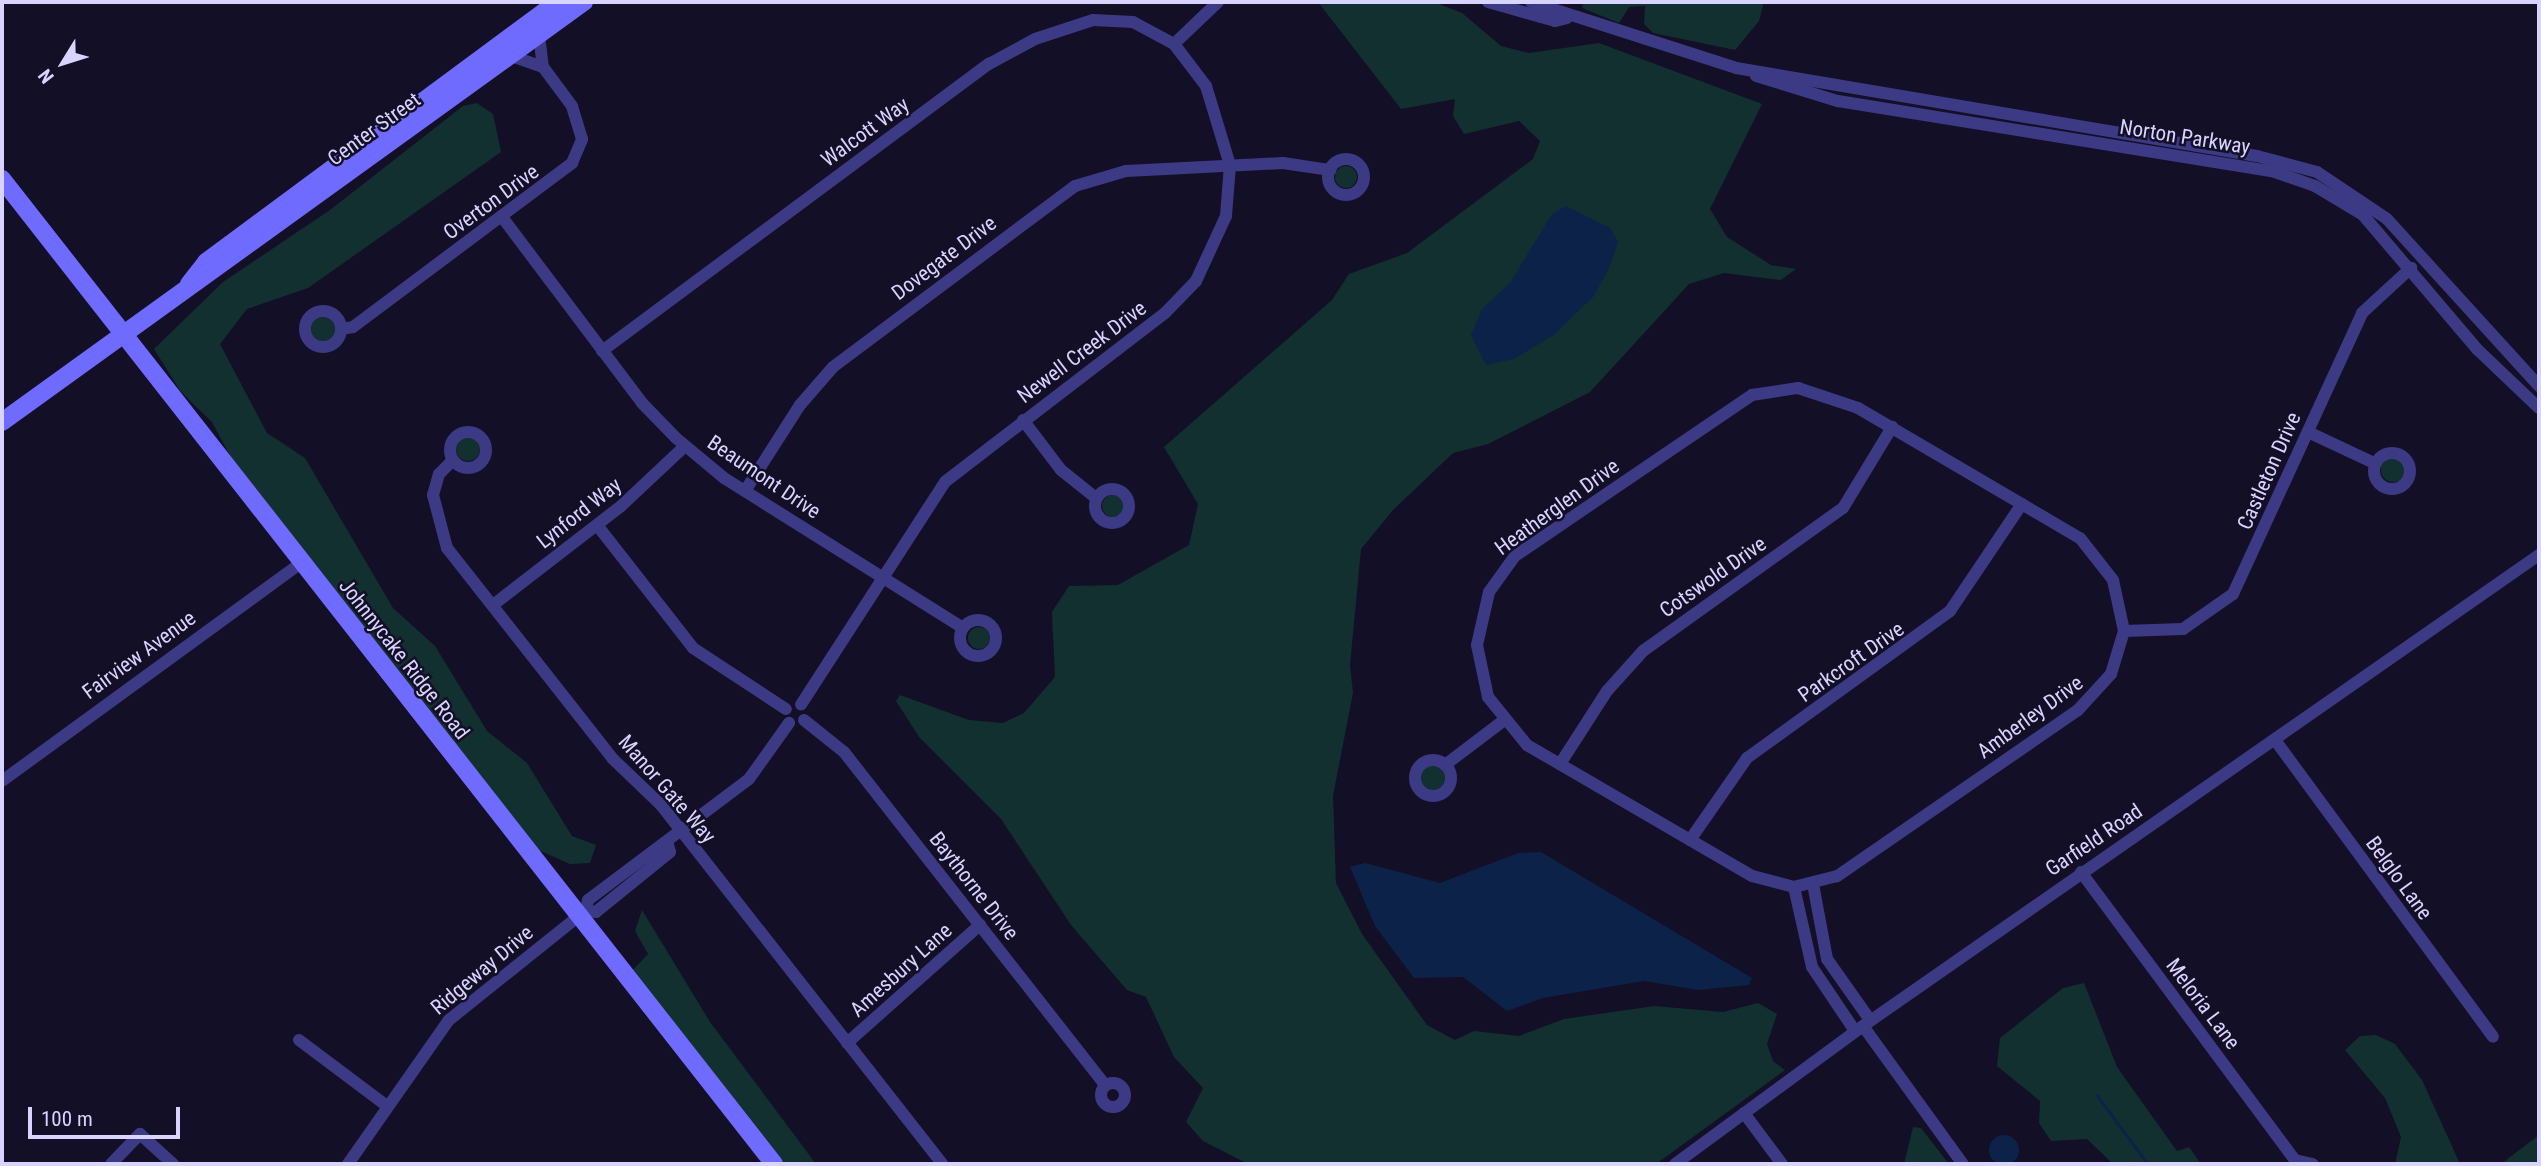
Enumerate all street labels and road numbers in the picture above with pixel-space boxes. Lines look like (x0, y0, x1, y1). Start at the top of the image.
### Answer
street label: Center Street (323, 87, 425, 171)
street label: Walcott Way (816, 92, 914, 172)
street label: Norton Parkway (2118, 114, 2252, 160)
street label: Overton Drive (438, 159, 544, 245)
street label: Dovegate Drive (887, 211, 1001, 305)
street label: Newell Creek Drive (1013, 295, 1151, 409)
street label: Castleton Drive (2232, 408, 2306, 534)
street label: Beaumont Drive (703, 430, 825, 524)
street label: Heatherglen Drive (1490, 454, 1624, 560)
street label: Lynford Way (532, 472, 626, 554)
street label: Cotswold Drive (1655, 531, 1771, 623)
street label: Johnnycake Ridge Road (333, 574, 475, 744)
street label: Fairview Avenue (77, 605, 201, 705)
street label: Parkcroft Drive (1793, 616, 1909, 708)
street label: Amberley Drive (1972, 670, 2088, 764)
street label: Manor Gate Way (613, 730, 721, 848)
street label: Garfield Road (2041, 798, 2147, 882)
street label: Baythorne Drive (924, 827, 1024, 945)
street label: Belglo Lane (2360, 831, 2438, 925)
street label: Amesbury Lane (845, 918, 957, 1022)
street label: Ridgeway Drive (426, 920, 538, 1020)
street label: Meloria Lane (2161, 954, 2245, 1054)

